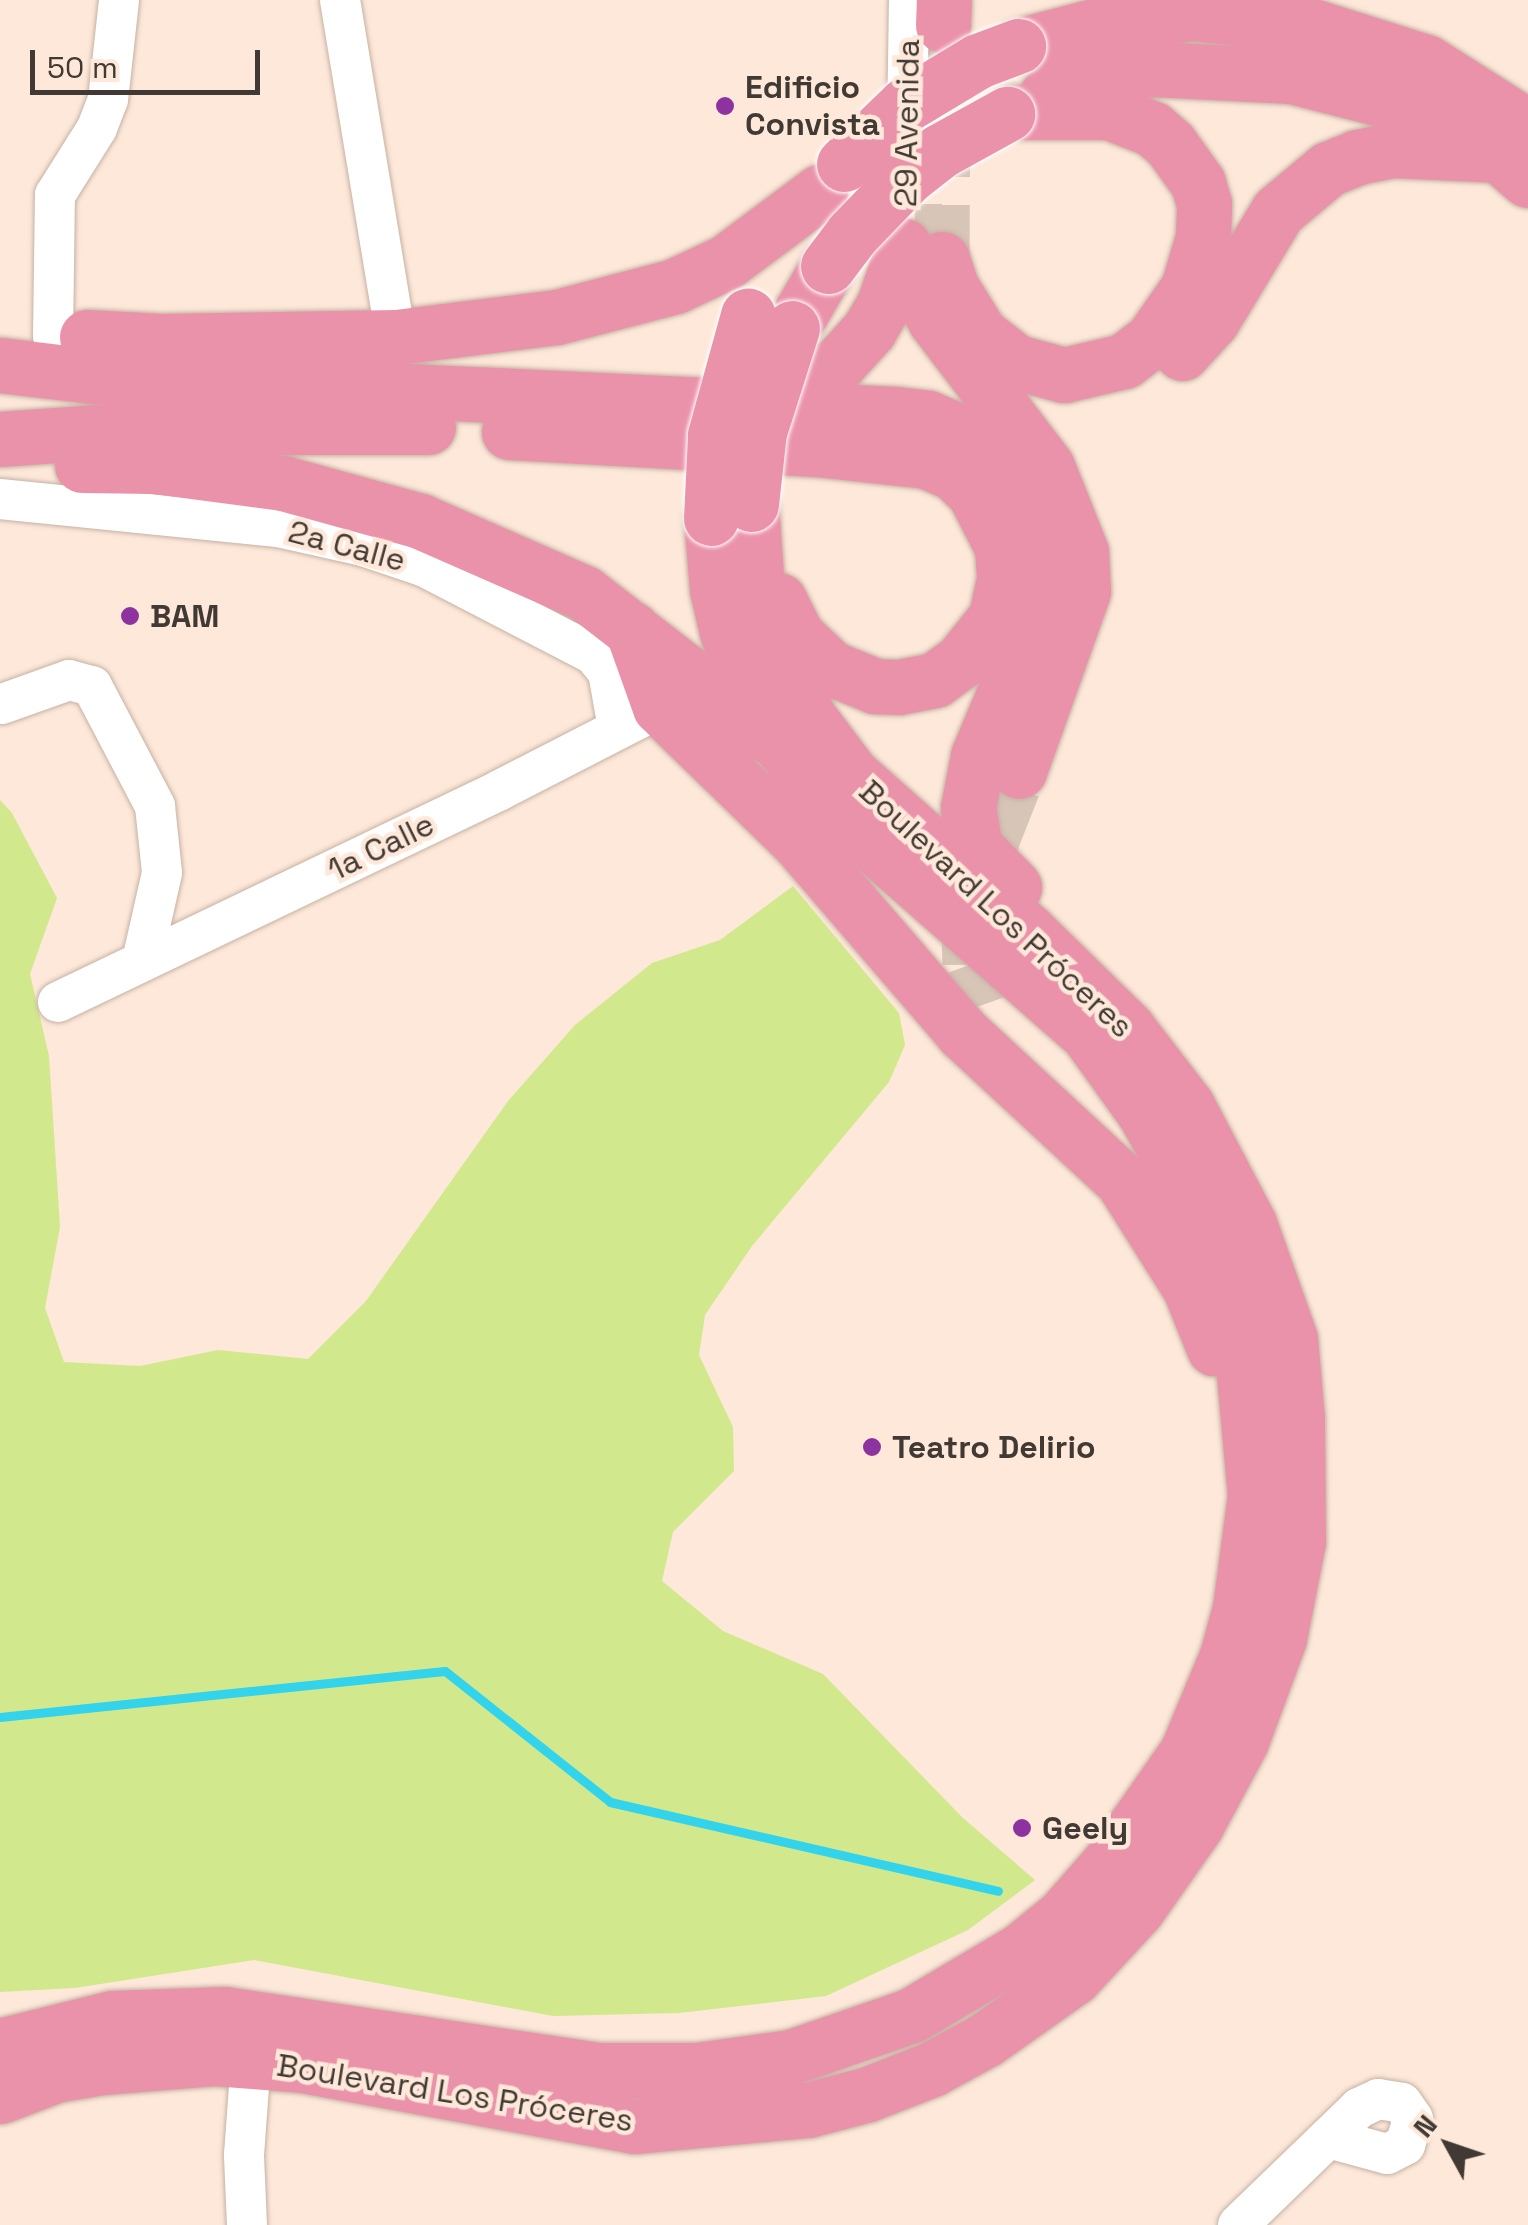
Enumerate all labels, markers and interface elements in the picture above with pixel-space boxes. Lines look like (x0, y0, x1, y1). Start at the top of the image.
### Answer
scale bar (35, 30, 265, 92)
street label: 29 Avenida (886, 38, 928, 208)
text: 50 m (47, 48, 118, 87)
place label: Edificio Convista (745, 69, 880, 144)
marker: Edificio Convista (714, 95, 736, 117)
street label: 2a Calle (284, 512, 410, 580)
place label: BAM (150, 597, 220, 635)
marker: BAM (119, 605, 141, 627)
street label: Boulevard Los Próceres (851, 772, 1141, 1046)
street label: 1a Calle (322, 805, 440, 889)
place label: Teatro Delirio (892, 1428, 1096, 1466)
marker: Teatro Delirio (861, 1436, 883, 1458)
place label: Geely (1042, 1809, 1128, 1847)
marker: Geely (1011, 1817, 1033, 1839)
street label: Boulevard Los Próceres (274, 2046, 636, 2140)
north arrow (1398, 2095, 1498, 2195)
text: N (1405, 2107, 1445, 2144)

